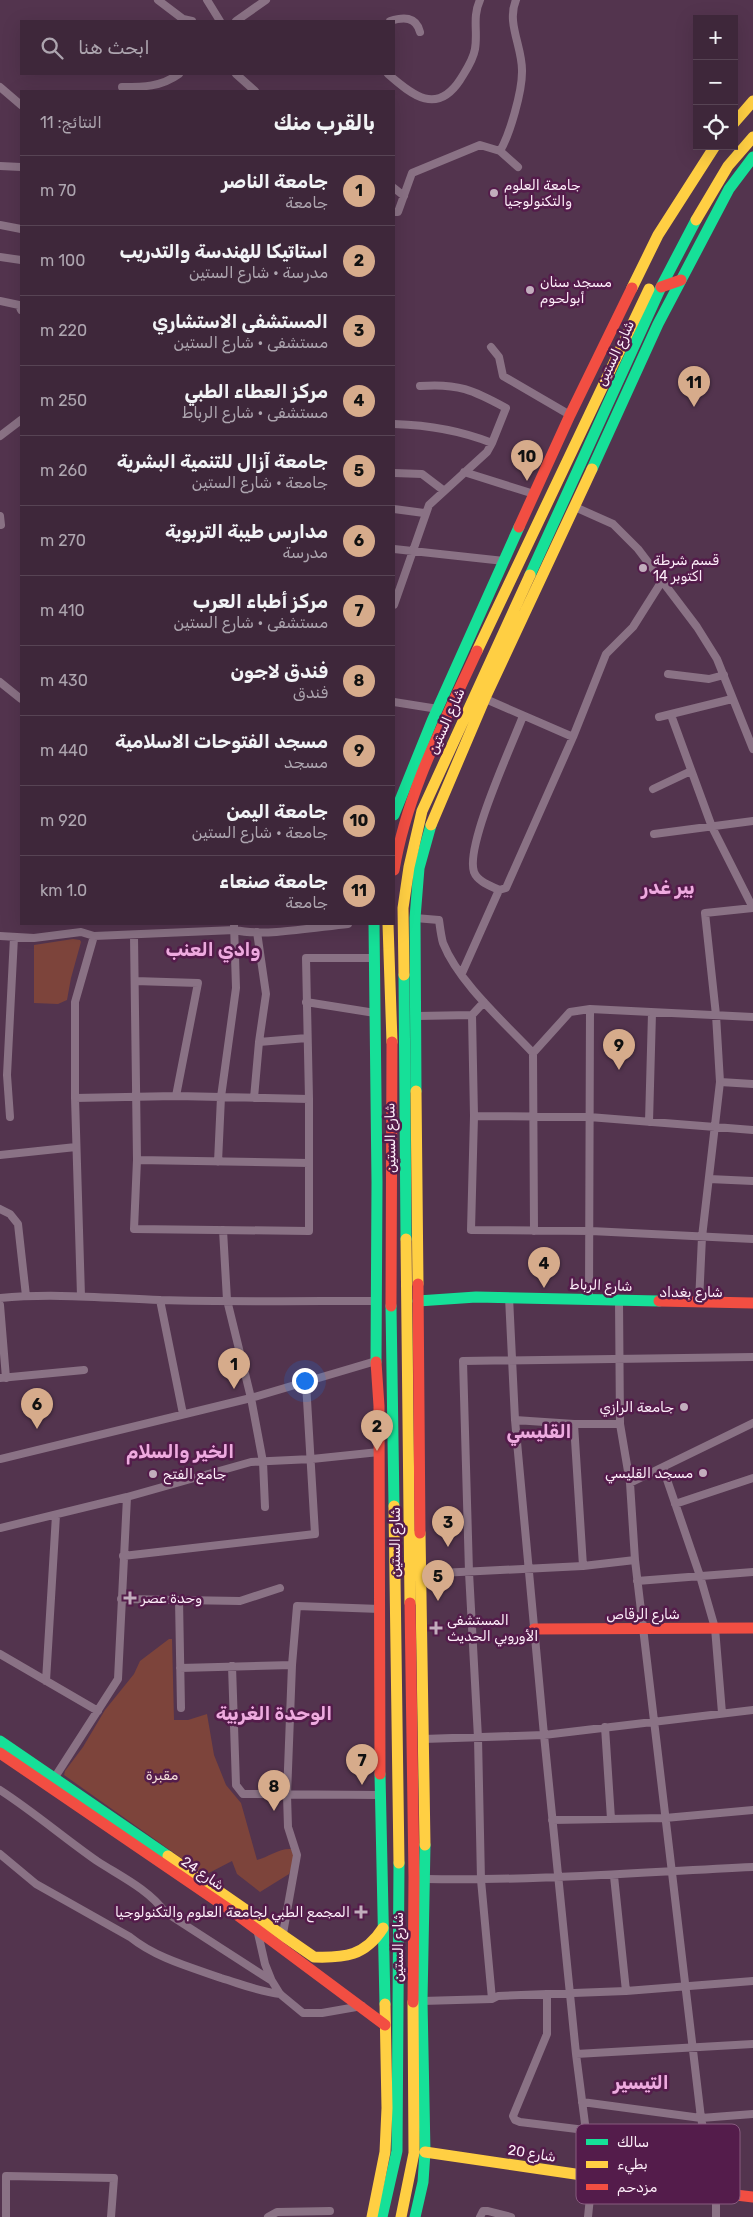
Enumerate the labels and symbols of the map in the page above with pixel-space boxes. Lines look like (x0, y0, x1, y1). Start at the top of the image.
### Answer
place label: جامعة العلوم والتكنولوجيا (504, 177, 581, 210)
marker: جامعة العلوم والتكنولوجيا (488, 187, 500, 199)
place label: مسجد سنان أبولحوم (540, 274, 612, 308)
marker: مسجد سنان أبولحوم (524, 284, 536, 296)
street label: شارع الستين (593, 318, 640, 390)
pin: 11 (678, 366, 710, 407)
pin: 10 (511, 440, 543, 481)
place label: قسم شرطة 14 اكتوبر (653, 552, 719, 585)
marker: قسم شرطة 14 اكتوبر (637, 562, 649, 574)
street label: شارع الستين (424, 686, 470, 758)
district label: بير غدر (640, 876, 695, 899)
district label: وادي العنب (165, 938, 261, 963)
pin: 9 (603, 1029, 635, 1070)
street label: شارع الستين (381, 1103, 402, 1173)
pin: 4 (528, 1247, 560, 1288)
street label: شارع الرباط (569, 1276, 633, 1297)
street label: شارع بغداد (659, 1284, 723, 1303)
pin: 1 (218, 1348, 250, 1389)
your location (292, 1368, 318, 1394)
pin: 6 (21, 1388, 53, 1429)
place label: جامعة الرازي (599, 1399, 674, 1417)
marker: جامعة الرازي (678, 1401, 690, 1413)
pin: 2 (361, 1410, 393, 1451)
district label: القليسي (507, 1420, 572, 1446)
district label: الخير والسلام (126, 1440, 234, 1465)
place label: مسجد القليسي (605, 1465, 693, 1484)
place label: جامع الفتح (163, 1466, 227, 1485)
marker: مسجد القليسي (697, 1467, 709, 1479)
marker: جامع الفتح (147, 1468, 159, 1480)
pin: 3 (432, 1506, 464, 1547)
street label: شارع الستين (387, 1507, 406, 1577)
pin: 5 (422, 1560, 454, 1601)
place label: وحدة عصر (140, 1590, 202, 1607)
marker: وحدة عصر (123, 1591, 137, 1605)
street label: شارع الرقاص (606, 1606, 680, 1625)
place label: المستشفى الأوروبي الحديث (447, 1612, 538, 1647)
marker: المستشفى الأوروبي الحديث (429, 1621, 443, 1635)
district label: الوحدة الغربية (216, 1702, 332, 1725)
pin: 7 (346, 1744, 378, 1785)
park label: مقبرة (146, 1767, 178, 1784)
pin: 8 (258, 1770, 290, 1811)
street label: شارع 24 (177, 1853, 227, 1896)
place label: المجمع الطبي لجامعة العلوم والتكنولوجيا (115, 1904, 350, 1923)
marker: المجمع الطبي لجامعة العلوم والتكنولوجيا (354, 1905, 368, 1919)
street label: شارع الستين (390, 1912, 409, 1982)
district label: التيسير (612, 2071, 669, 2094)
legend (576, 2124, 740, 2204)
text: سالك (617, 2134, 649, 2151)
street label: شارع 20 (506, 2141, 557, 2168)
text: بطيء (617, 2156, 648, 2175)
text: مزدحم (617, 2179, 657, 2196)

